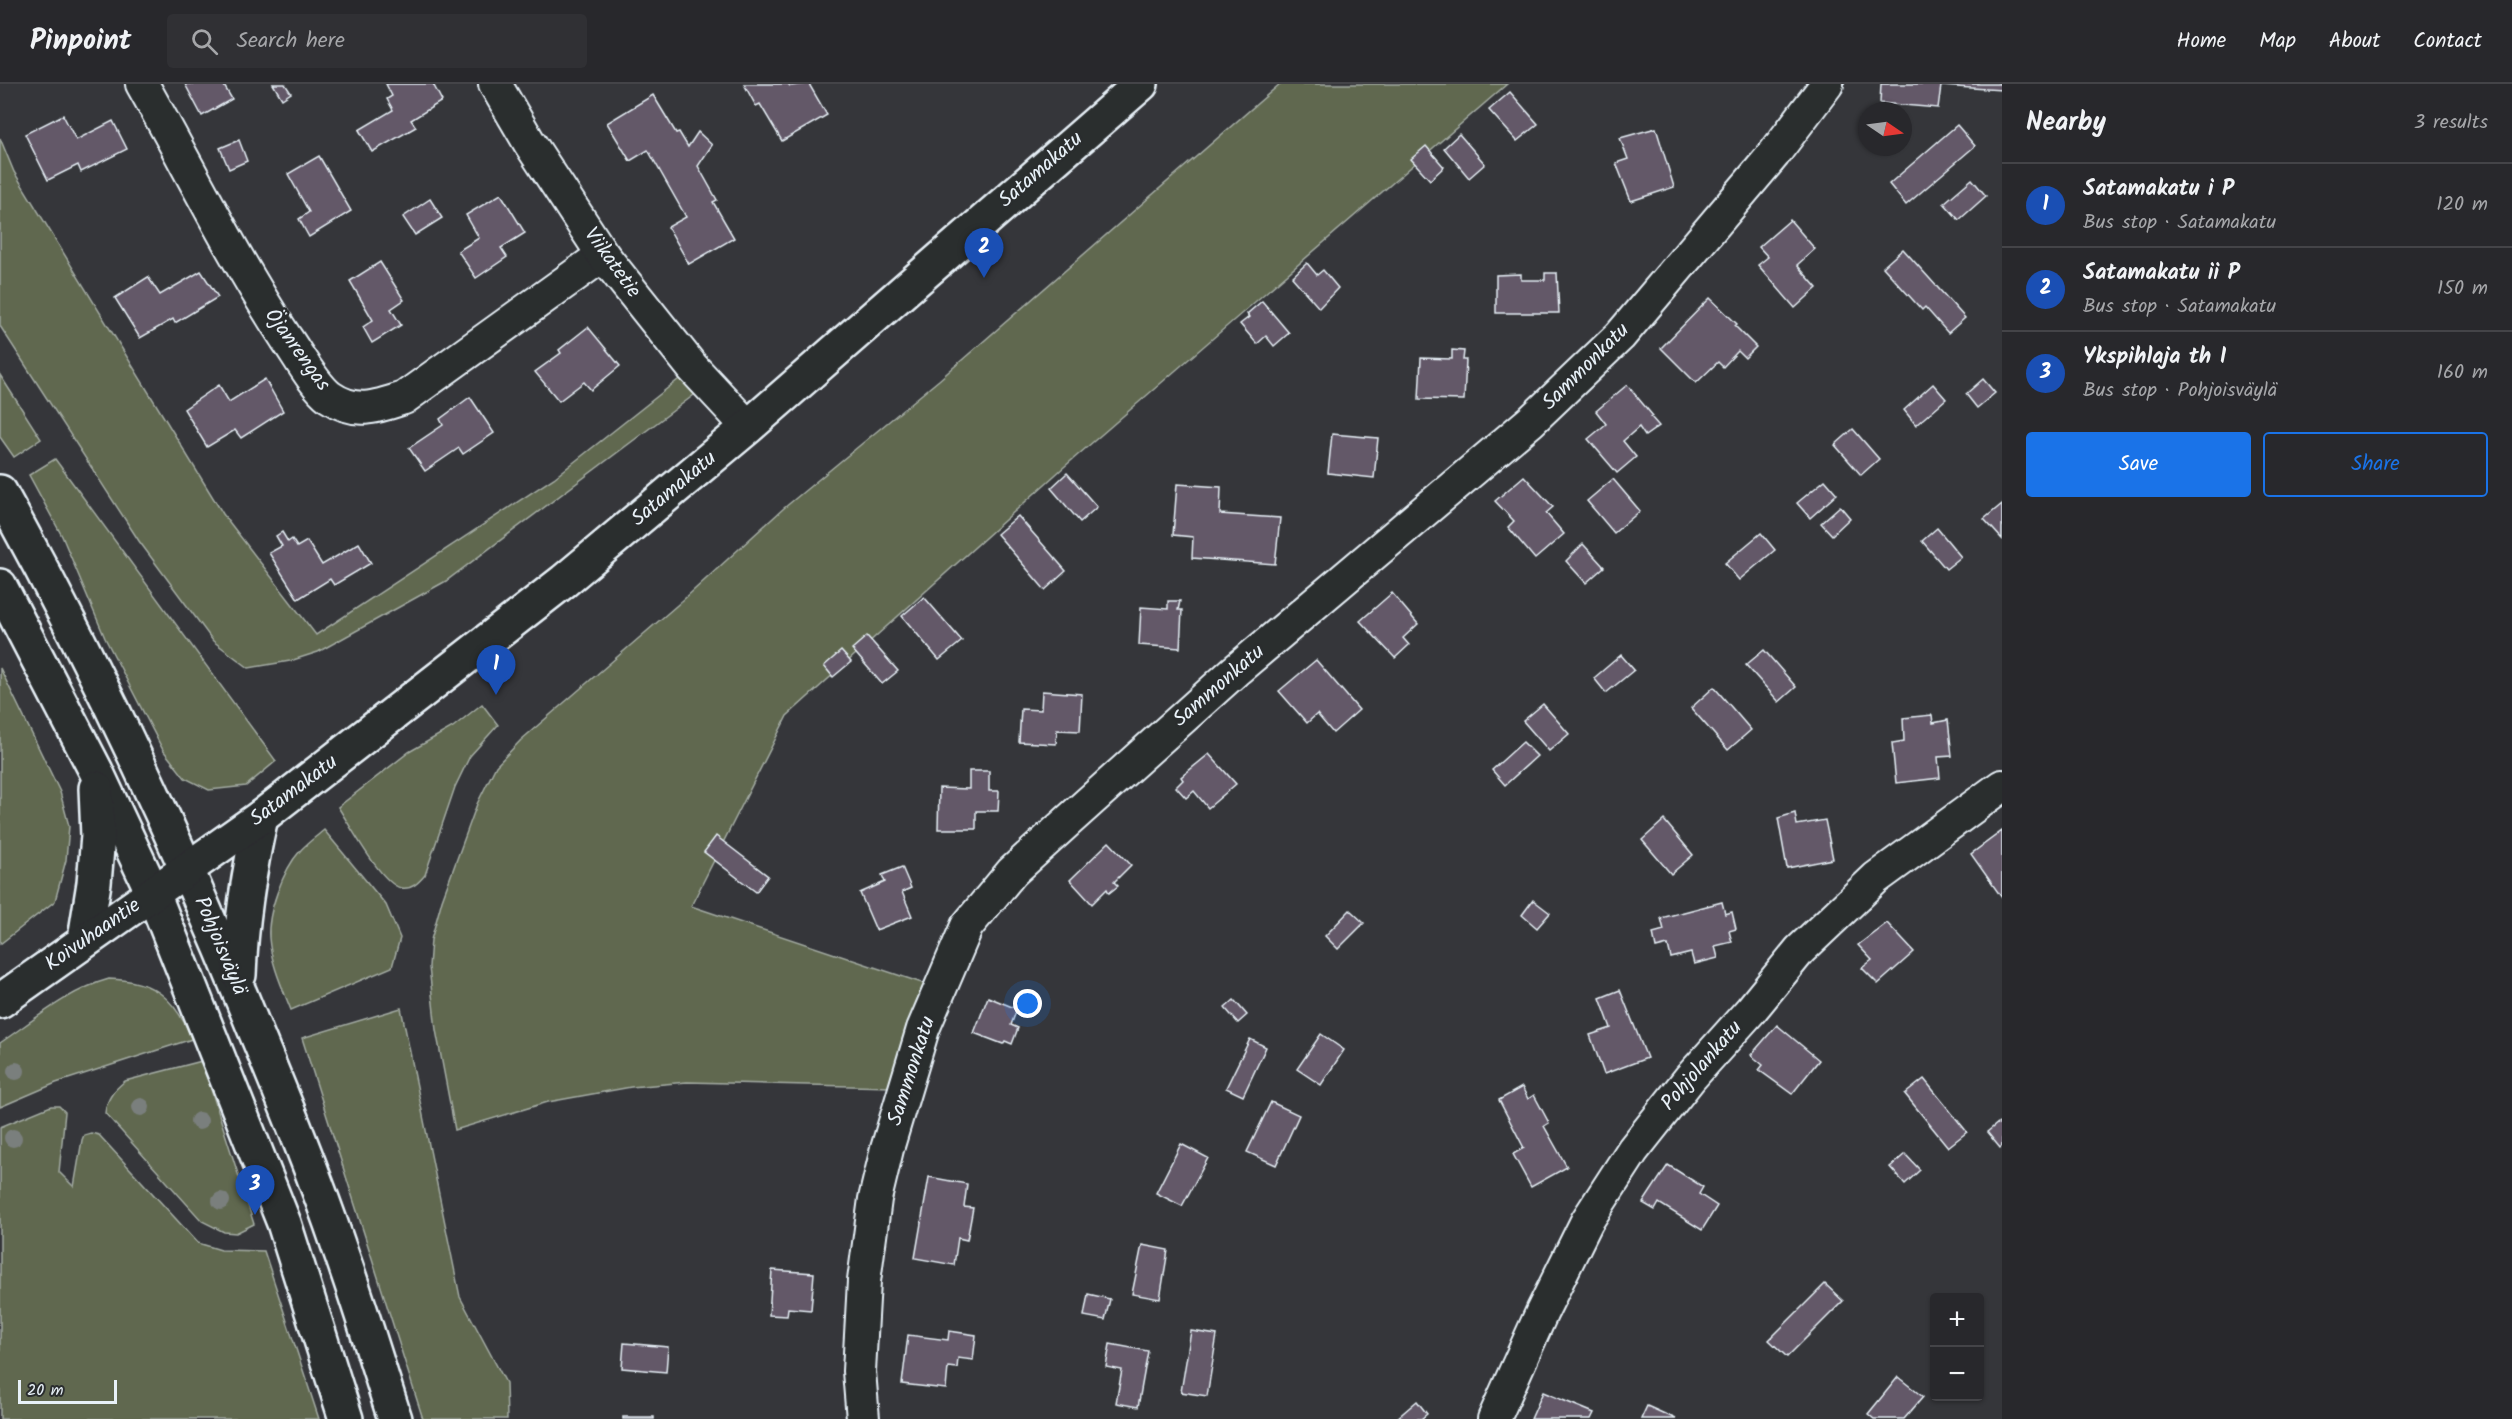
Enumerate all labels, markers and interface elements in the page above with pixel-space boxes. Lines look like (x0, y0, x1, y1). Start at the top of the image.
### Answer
search box (167, 14, 587, 68)
text: Pinpoint (30, 19, 131, 64)
text: Search here (236, 24, 345, 59)
icon: search (188, 25, 221, 58)
text: Home (2177, 25, 2226, 58)
text: Map (2259, 25, 2296, 58)
text: About (2329, 25, 2380, 58)
text: Contact (2413, 25, 2482, 58)
north arrow (1858, 102, 1912, 156)
text: Nearby (2026, 102, 2106, 144)
text: 3 results (2414, 107, 2488, 139)
street label: Satamakatu (991, 124, 1091, 216)
text: Satamakatu i P (2083, 172, 2234, 207)
text: 1 (2042, 189, 2049, 221)
text: 120 m (2436, 189, 2488, 221)
text: Bus stop · Satamakatu (2083, 207, 2276, 239)
street label: Viikatetie (575, 221, 649, 306)
pin: 2 (964, 228, 1004, 278)
text: Satamakatu ii P (2083, 256, 2240, 291)
text: 2 (2040, 273, 2051, 305)
text: 150 m (2437, 273, 2488, 305)
text: Bus stop · Satamakatu (2083, 291, 2276, 323)
street label: Öjanrengas (256, 302, 338, 398)
street label: Sammonkatu (1534, 315, 1638, 419)
text: Ykspihlaja th I (2083, 340, 2226, 375)
text: 3 (2040, 357, 2051, 389)
text: 160 m (2437, 357, 2488, 389)
text: Bus stop · Pohjoisväylä (2083, 375, 2277, 407)
button: Save (2026, 432, 2251, 497)
button: Share (2263, 432, 2488, 497)
street label: Satamakatu (624, 443, 724, 535)
street label: Sammonkatu (1166, 636, 1272, 736)
pin: 1 (476, 646, 516, 695)
street label: Satamakatu (243, 747, 345, 835)
street label: Koivuhaantie (38, 889, 148, 980)
street label: Pohjoisväylä (184, 891, 256, 1002)
your location (1013, 989, 1042, 1018)
street label: Sammonkatu (879, 1012, 945, 1130)
street label: Pohjolankatu (1653, 1013, 1751, 1119)
pin: 3 (236, 1166, 274, 1215)
map controls (1930, 1293, 1984, 1401)
button: + (1930, 1293, 1984, 1347)
button: − (1930, 1347, 1984, 1401)
scale bar (18, 1377, 117, 1404)
text: 20 m (27, 1378, 63, 1403)

